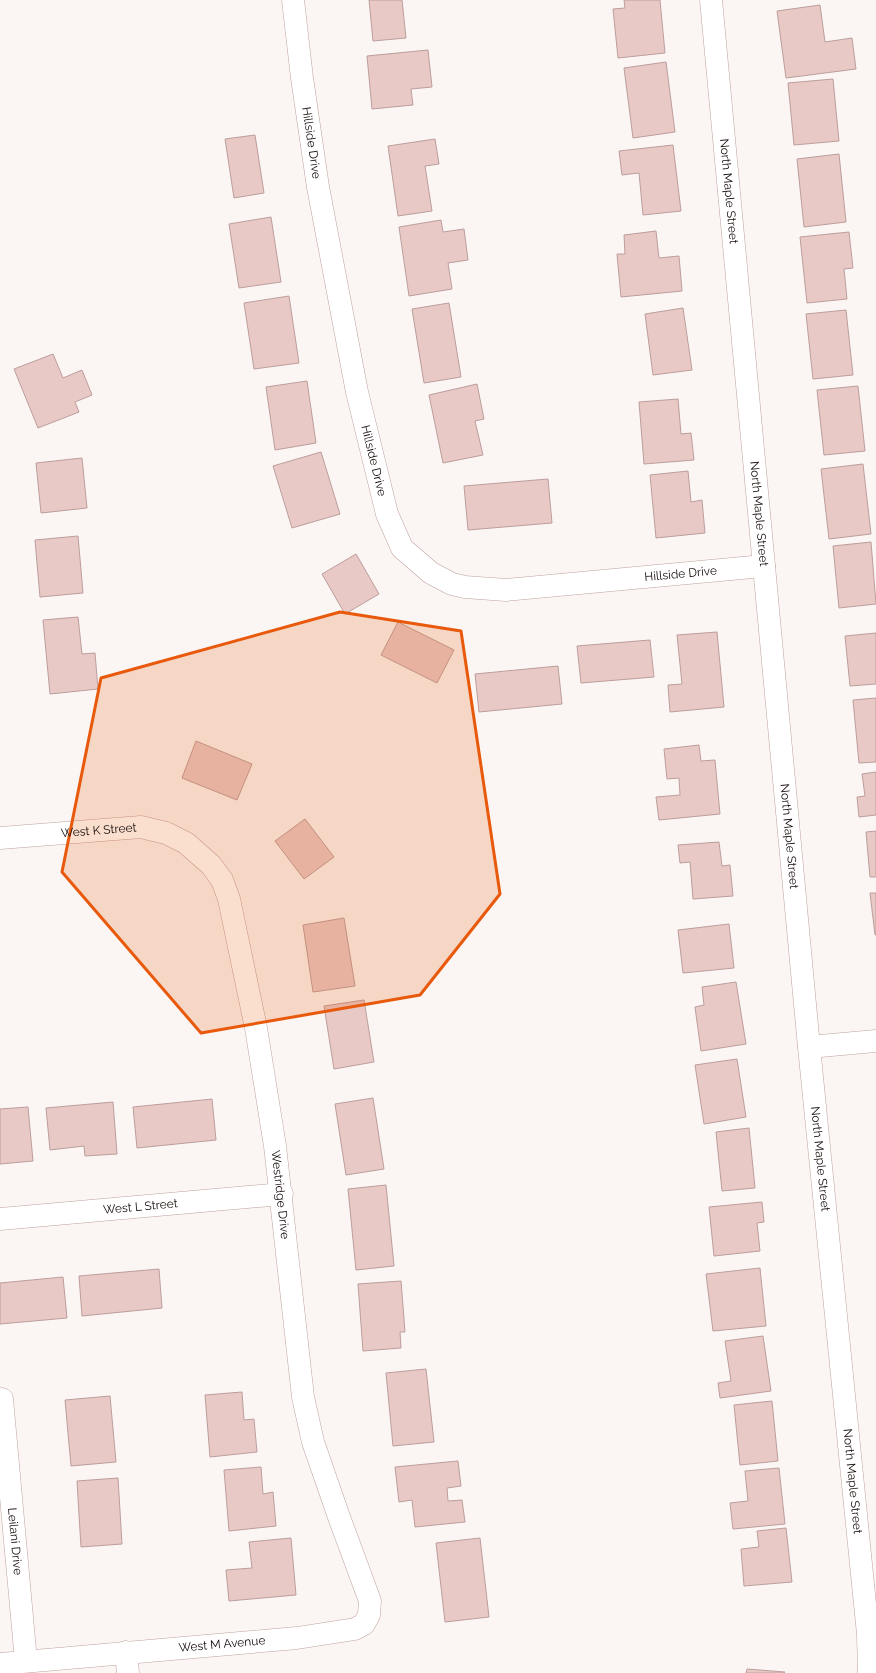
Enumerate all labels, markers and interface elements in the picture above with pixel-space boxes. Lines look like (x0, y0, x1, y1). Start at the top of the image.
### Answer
street label: Hillside Drive (299, 106, 324, 180)
street label: North Maple Street (717, 138, 741, 244)
street label: Hillside Drive (358, 424, 389, 498)
street label: North Maple Street (747, 460, 771, 567)
street label: Hillside Drive (644, 563, 717, 584)
street label: North Maple Street (777, 783, 801, 890)
street label: West K Street (60, 820, 137, 840)
street label: North Maple Street (808, 1106, 832, 1212)
street label: Westridge Drive (269, 1150, 292, 1240)
street label: West L Street (103, 1196, 178, 1217)
street label: North Maple Street (840, 1428, 865, 1535)
street label: Leilani Drive (5, 1507, 25, 1576)
street label: West M Avenue (178, 1633, 266, 1655)

